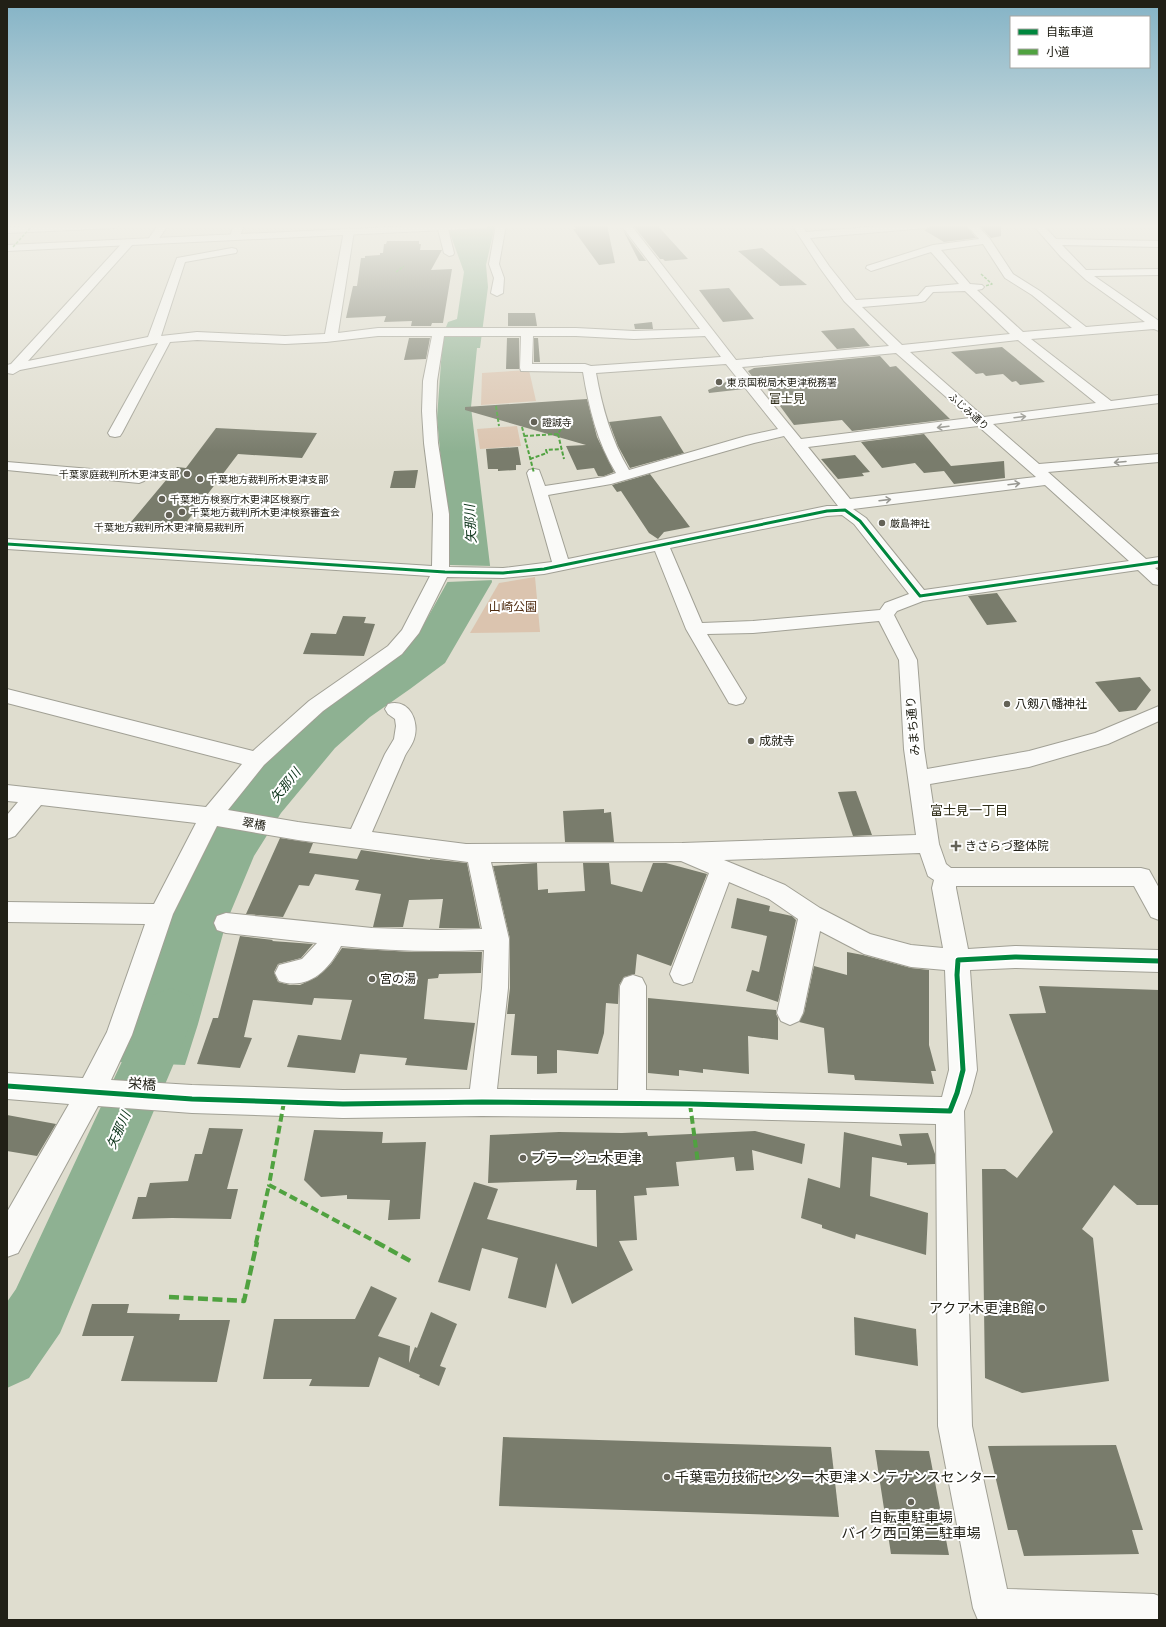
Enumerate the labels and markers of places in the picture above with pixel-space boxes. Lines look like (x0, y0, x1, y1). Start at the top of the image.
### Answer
place label: 東京国税局木更津税務署 (727, 375, 837, 390)
marker: 東京国税局木更津税務署 (714, 377, 724, 387)
place label: 證誠寺 (542, 415, 572, 430)
marker: 證誠寺 (529, 417, 539, 427)
place label: 千葉家庭裁判所木更津支部 (59, 467, 179, 482)
marker: 千葉家庭裁判所木更津支部 (182, 469, 192, 479)
place label: 千葉地方裁判所木更津支部 (208, 472, 328, 487)
marker: 千葉地方裁判所木更津支部 (195, 474, 205, 484)
place label: 千葉地方検察庁木更津区検察庁 (170, 492, 310, 507)
marker: 千葉地方検察庁木更津区検察庁 (157, 494, 167, 504)
place label: 千葉地方裁判所木更津検察審査会 (190, 505, 340, 520)
marker: 千葉地方裁判所木更津検察審査会 (177, 507, 187, 517)
marker: 千葉地方裁判所木更津簡易裁判所 (164, 510, 174, 520)
place label: 厳島神社 (890, 516, 930, 531)
marker: 厳島神社 (877, 518, 887, 528)
place label: 千葉地方裁判所木更津簡易裁判所 (94, 520, 244, 535)
place label: 八剱八幡神社 (1015, 695, 1087, 713)
marker: 八剱八幡神社 (1002, 699, 1012, 709)
place label: 成就寺 (759, 732, 795, 750)
marker: 成就寺 (746, 736, 756, 746)
place label: きさらづ整体院 (965, 837, 1049, 855)
marker: きさらづ整体院 (950, 840, 962, 852)
place label: 宮の湯 (380, 970, 416, 988)
marker: 宮の湯 (367, 974, 377, 984)
place label: プラージュ木更津 (531, 1148, 642, 1168)
marker: プラージュ木更津 (518, 1153, 528, 1163)
place label: アクア木更津B館 (929, 1298, 1034, 1318)
marker: アクア木更津B館 (1037, 1303, 1047, 1313)
place label: 千葉電力技術センター木更津メンテナンスセンター (675, 1467, 997, 1487)
marker: 千葉電力技術センター木更津メンテナンスセンター (662, 1472, 672, 1482)
marker: 自転車駐車場 バイク西口第二駐車場 (906, 1497, 916, 1507)
place label: 自転車駐車場 バイク西口第二駐車場 (841, 1507, 981, 1543)

